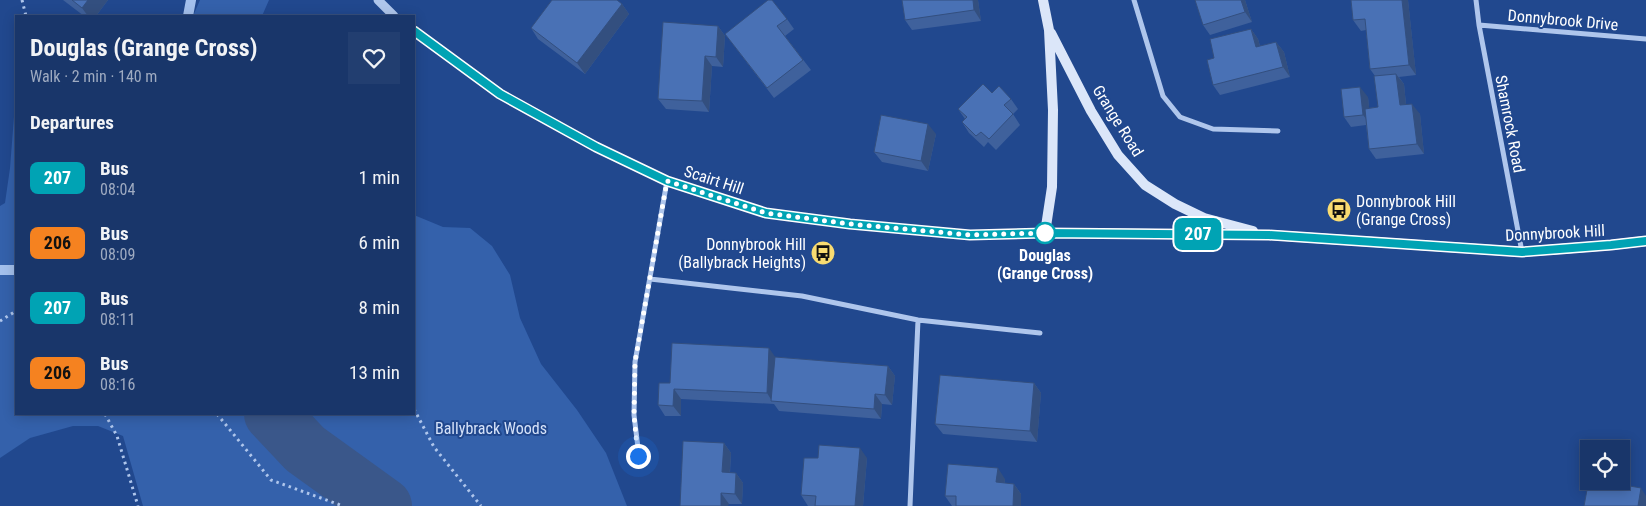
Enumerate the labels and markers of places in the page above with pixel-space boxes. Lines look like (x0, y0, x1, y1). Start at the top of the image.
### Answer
place label: Donnybrook Hill (Grange Cross) (1356, 192, 1456, 229)
bus stop icon: Donnybrook Hill (Grange Cross) (1326, 197, 1352, 223)
marker: Douglas (Grange Cross) (1034, 222, 1056, 244)
place label: Donnybrook Hill (Ballybrack Heights) (678, 235, 806, 272)
bus stop icon: Donnybrook Hill (Ballybrack Heights) (810, 240, 836, 266)
place label: Douglas (Grange Cross) (997, 246, 1093, 283)

